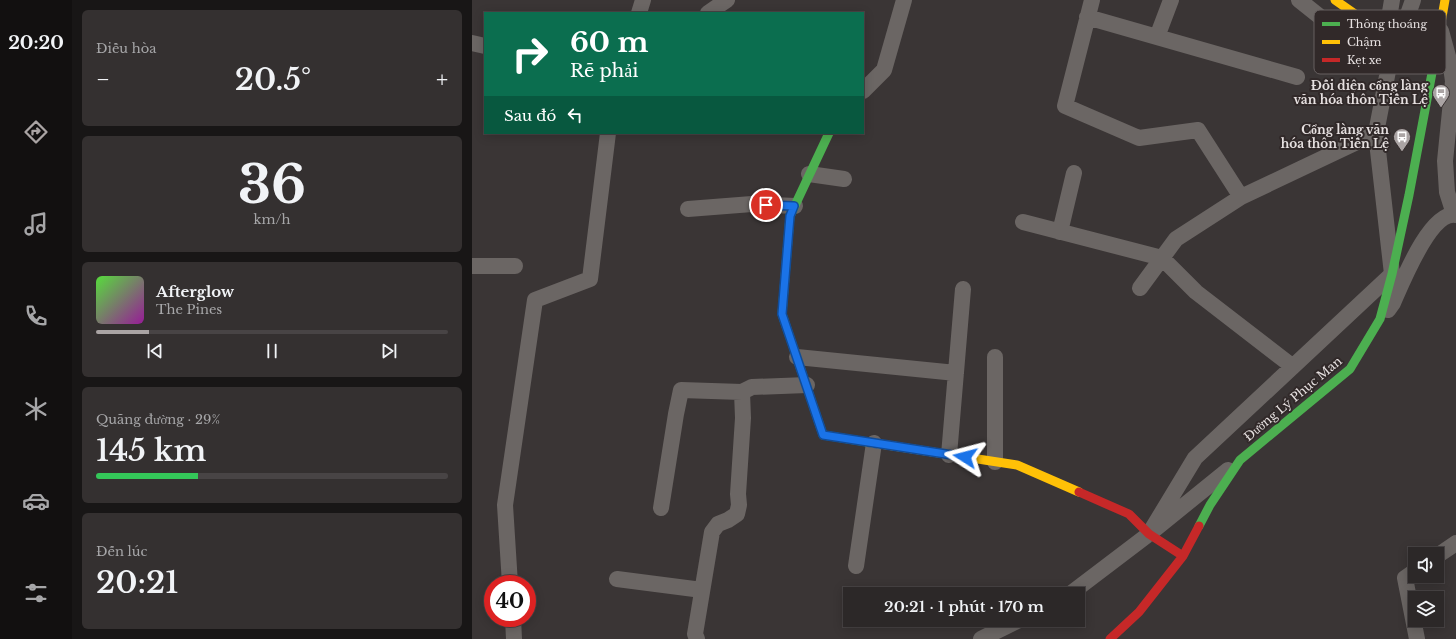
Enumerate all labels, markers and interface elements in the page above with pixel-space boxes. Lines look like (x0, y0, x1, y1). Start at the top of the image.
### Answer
legend (1314, 10, 1446, 74)
text: Thông thoáng (1347, 17, 1427, 31)
text: 60 m (570, 25, 648, 60)
icon: right (504, 28, 556, 80)
text: 20:20 (8, 32, 64, 54)
text: Chậm (1347, 35, 1381, 49)
text: Điều hòa (96, 40, 156, 57)
text: Kẹt xe (1347, 53, 1382, 67)
text: Rẽ phải (570, 60, 638, 82)
text: 20.5° (235, 61, 311, 98)
text: − (96, 66, 110, 93)
text: + (436, 66, 448, 93)
place label: Đối diện cổng làng văn hóa thôn Tiền Lệ (1294, 78, 1429, 107)
bus stop icon: Đối diện cổng làng văn hóa thôn Tiền Lệ (1431, 83, 1451, 108)
icon: left (564, 104, 586, 126)
text: Sau đó (504, 106, 556, 125)
icon: directions (22, 118, 50, 146)
place label: Cổng làng văn hóa thôn Tiền Lệ (1281, 122, 1389, 151)
bus stop icon: Cổng làng văn hóa thôn Tiền Lệ (1392, 127, 1412, 152)
text: 36 (238, 153, 306, 217)
pin (749, 188, 783, 222)
icon: arrive (755, 194, 777, 216)
icon: music (22, 210, 50, 238)
text: km/h (254, 211, 290, 228)
text: Afterglow (156, 282, 234, 301)
text: The Pines (156, 301, 222, 318)
icon: phone (22, 302, 50, 330)
icon: previous (144, 340, 166, 362)
icon: pause (261, 340, 283, 362)
icon: next (378, 340, 400, 362)
street label: Đường Lý Phục Man (1241, 353, 1345, 444)
icon: climate (22, 395, 50, 423)
text: Quãng đường · 29% (96, 411, 220, 428)
text: 145 km (96, 432, 206, 469)
position arrow (944, 436, 986, 478)
icon: car (22, 487, 50, 515)
text: Đến lúc (96, 543, 148, 560)
map controls (1408, 547, 1444, 627)
button: sound (1408, 547, 1444, 583)
text: 20:21 (96, 564, 178, 601)
speed limit sign: 40 (484, 575, 536, 627)
icon: filters (22, 579, 50, 607)
button: layers (1408, 591, 1444, 627)
text: 20:21 · 1 phút · 170 m (884, 597, 1044, 616)

